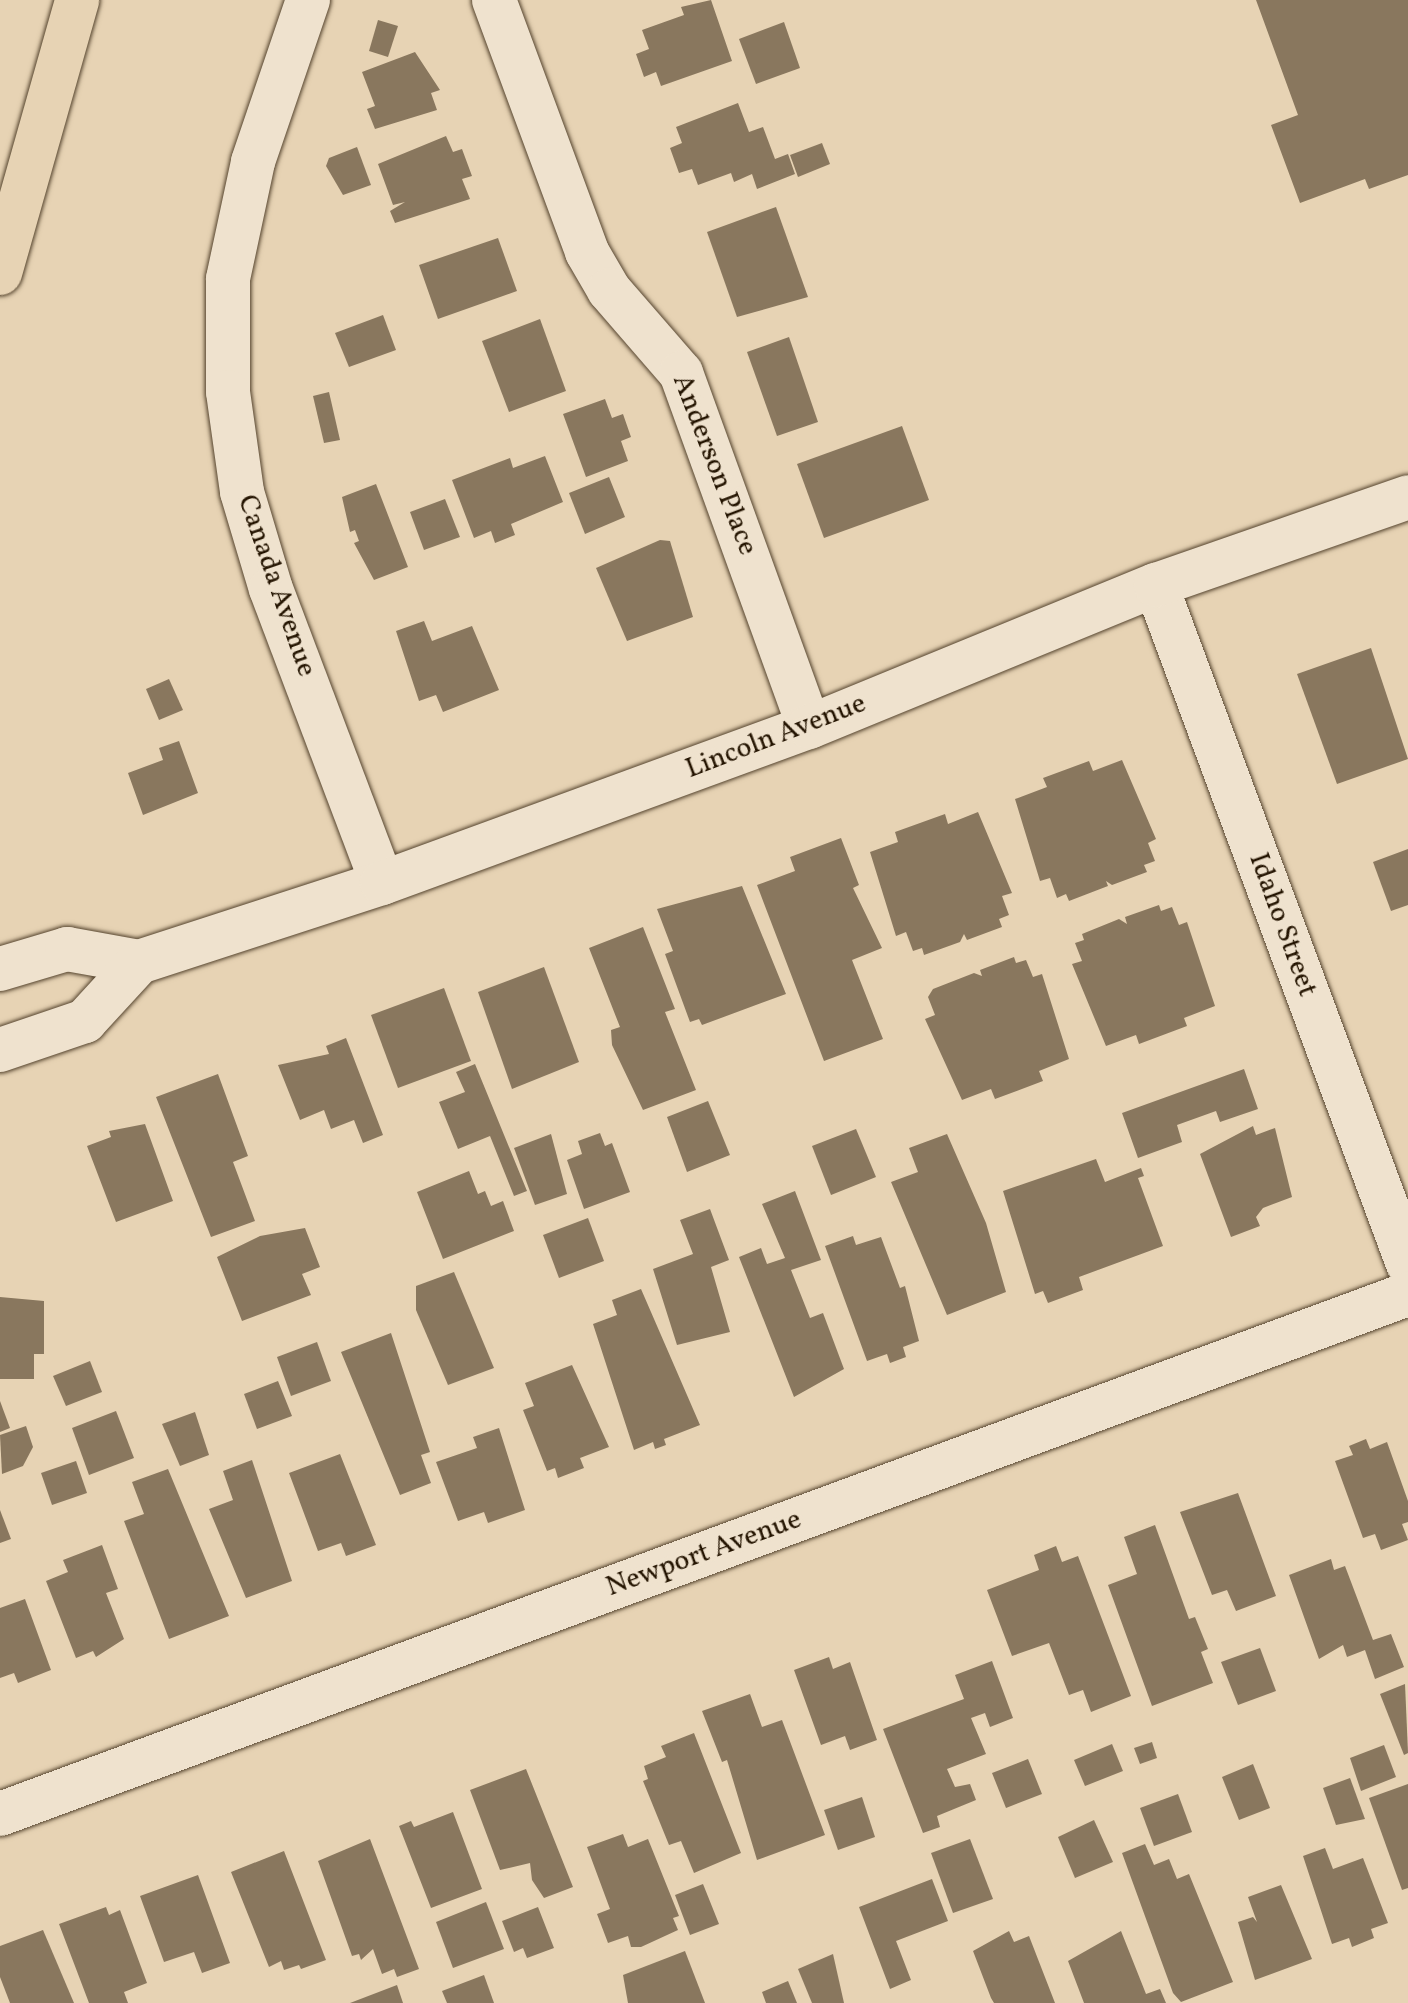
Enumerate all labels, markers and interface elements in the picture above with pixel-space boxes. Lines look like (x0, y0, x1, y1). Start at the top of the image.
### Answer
street label: Anderson Place (664, 370, 764, 560)
street label: Canada Avenue (229, 491, 323, 681)
street label: Lincoln Avenue (681, 687, 871, 787)
street label: Idaho Street (1241, 849, 1323, 1001)
street label: Newport Avenue (602, 1503, 806, 1605)

